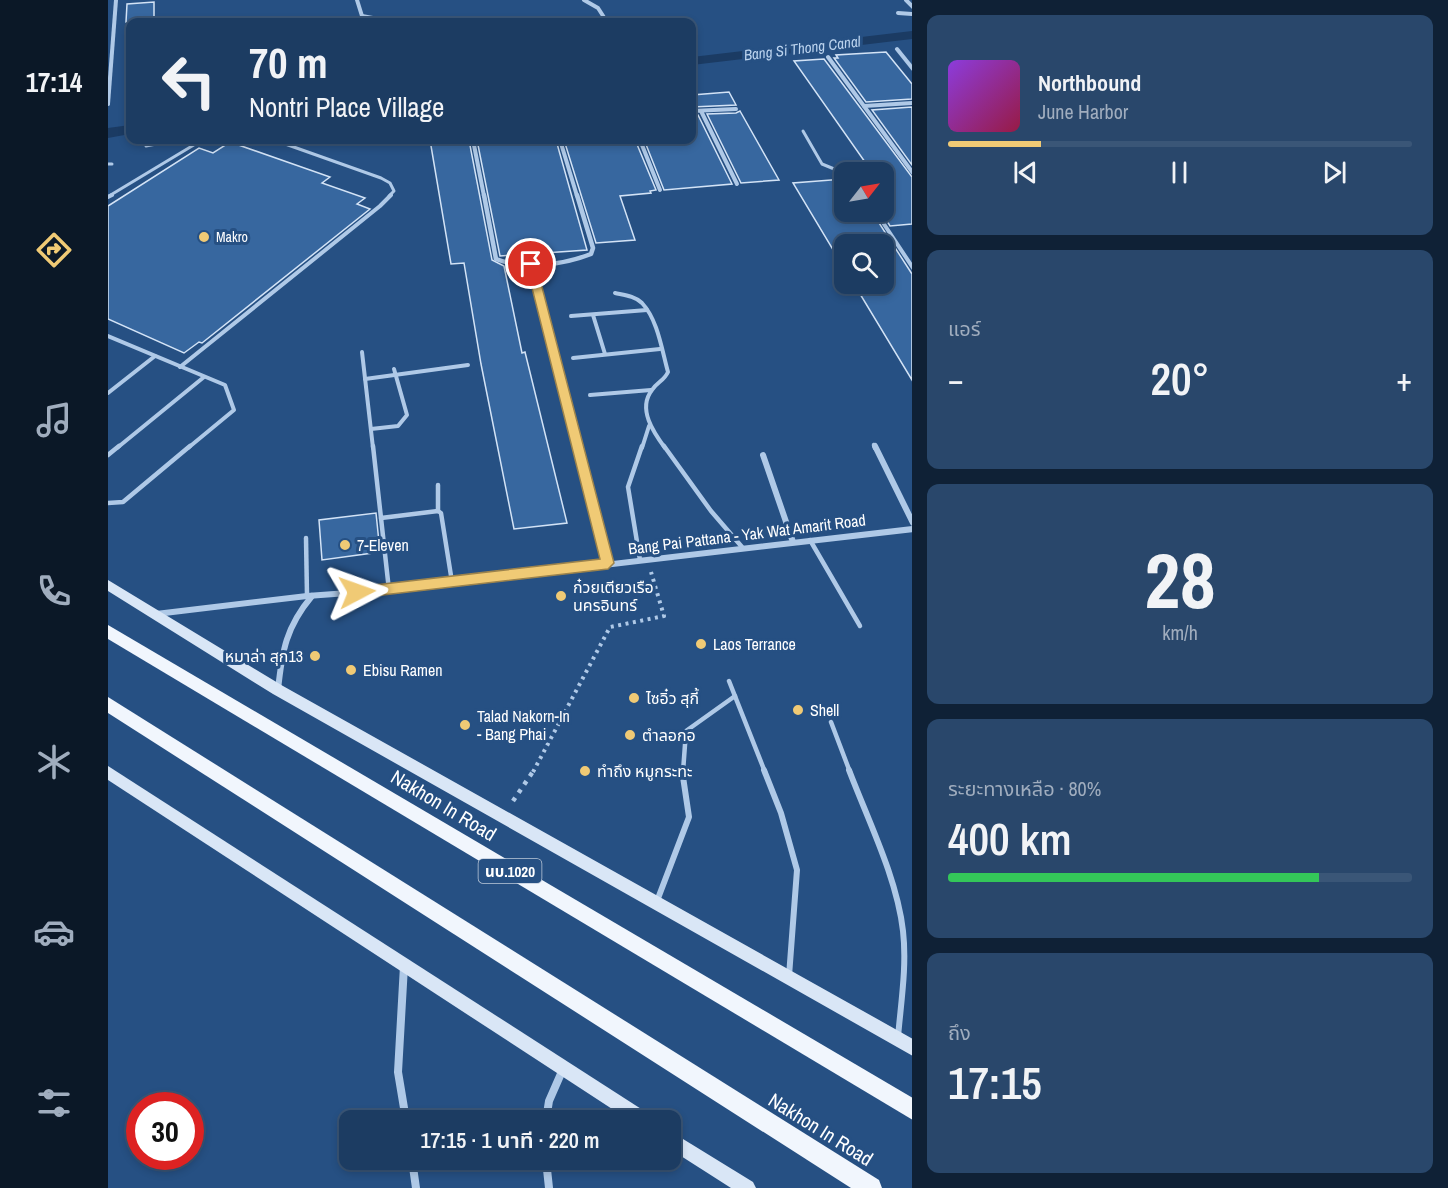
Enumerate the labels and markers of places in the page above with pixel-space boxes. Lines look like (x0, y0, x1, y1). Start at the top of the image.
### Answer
place label: Makro (216, 228, 248, 246)
marker: Makro (197, 230, 211, 244)
pin (505, 238, 556, 289)
place label: 7-Eleven (357, 534, 409, 556)
marker: 7-Eleven (338, 538, 352, 552)
place label: ก๋วยเตียวเรือ นครอินทร์ (573, 576, 654, 616)
marker: ก๋วยเตียวเรือ นครอินทร์ (554, 589, 568, 603)
place label: Laos Terrance (713, 633, 796, 655)
marker: Laos Terrance (694, 637, 708, 651)
place label: หมาล่า สุก13 (225, 645, 303, 667)
marker: หมาล่า สุก13 (308, 649, 322, 663)
place label: Ebisu Ramen (363, 659, 443, 681)
marker: Ebisu Ramen (344, 663, 358, 677)
place label: ไซอิ๋ว สุกี้ (645, 687, 699, 709)
marker: ไซอิ๋ว สุกี้ (627, 691, 641, 705)
place label: Shell (810, 699, 839, 721)
marker: Shell (791, 703, 805, 717)
place label: Talad Nakorn-In - Bang Phai (477, 705, 570, 745)
marker: Talad Nakorn-In - Bang Phai (458, 718, 472, 732)
place label: ตำลอกอ (642, 724, 696, 746)
marker: ตำลอกอ (623, 728, 637, 742)
place label: ทำถึง หมูกระทะ (597, 760, 692, 782)
marker: ทำถึง หมูกระทะ (578, 764, 592, 778)

